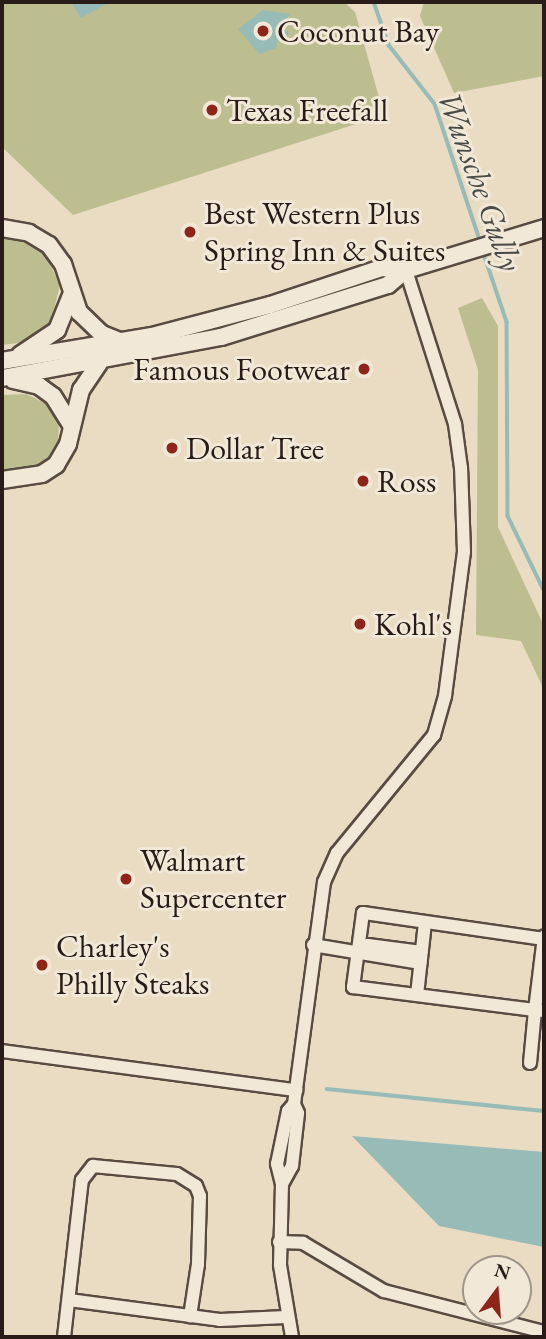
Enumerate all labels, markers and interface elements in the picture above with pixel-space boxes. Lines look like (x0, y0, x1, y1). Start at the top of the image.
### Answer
place label: Coconut Bay (277, 12, 439, 50)
marker: Coconut Bay (255, 23, 271, 39)
water label: Wunsche Gully (429, 85, 531, 277)
place label: Texas Freefall (226, 91, 388, 129)
marker: Texas Freefall (204, 102, 220, 118)
place label: Best Western Plus Spring Inn & Suites (204, 195, 445, 270)
marker: Best Western Plus Spring Inn & Suites (182, 224, 198, 240)
place label: Famous Footwear (133, 350, 350, 388)
marker: Famous Footwear (356, 361, 372, 377)
place label: Dollar Tree (186, 429, 324, 467)
marker: Dollar Tree (164, 440, 180, 456)
place label: Ross (377, 462, 436, 500)
marker: Ross (355, 473, 371, 489)
place label: Kohl's (374, 605, 452, 643)
marker: Kohl's (352, 616, 368, 632)
place label: Walmart Supercenter (140, 842, 286, 917)
marker: Walmart Supercenter (118, 871, 134, 887)
place label: Charley's Philly Steaks (56, 928, 209, 1003)
marker: Charley's Philly Steaks (34, 957, 50, 973)
north arrow (462, 1255, 532, 1325)
text: N (492, 1257, 513, 1285)

